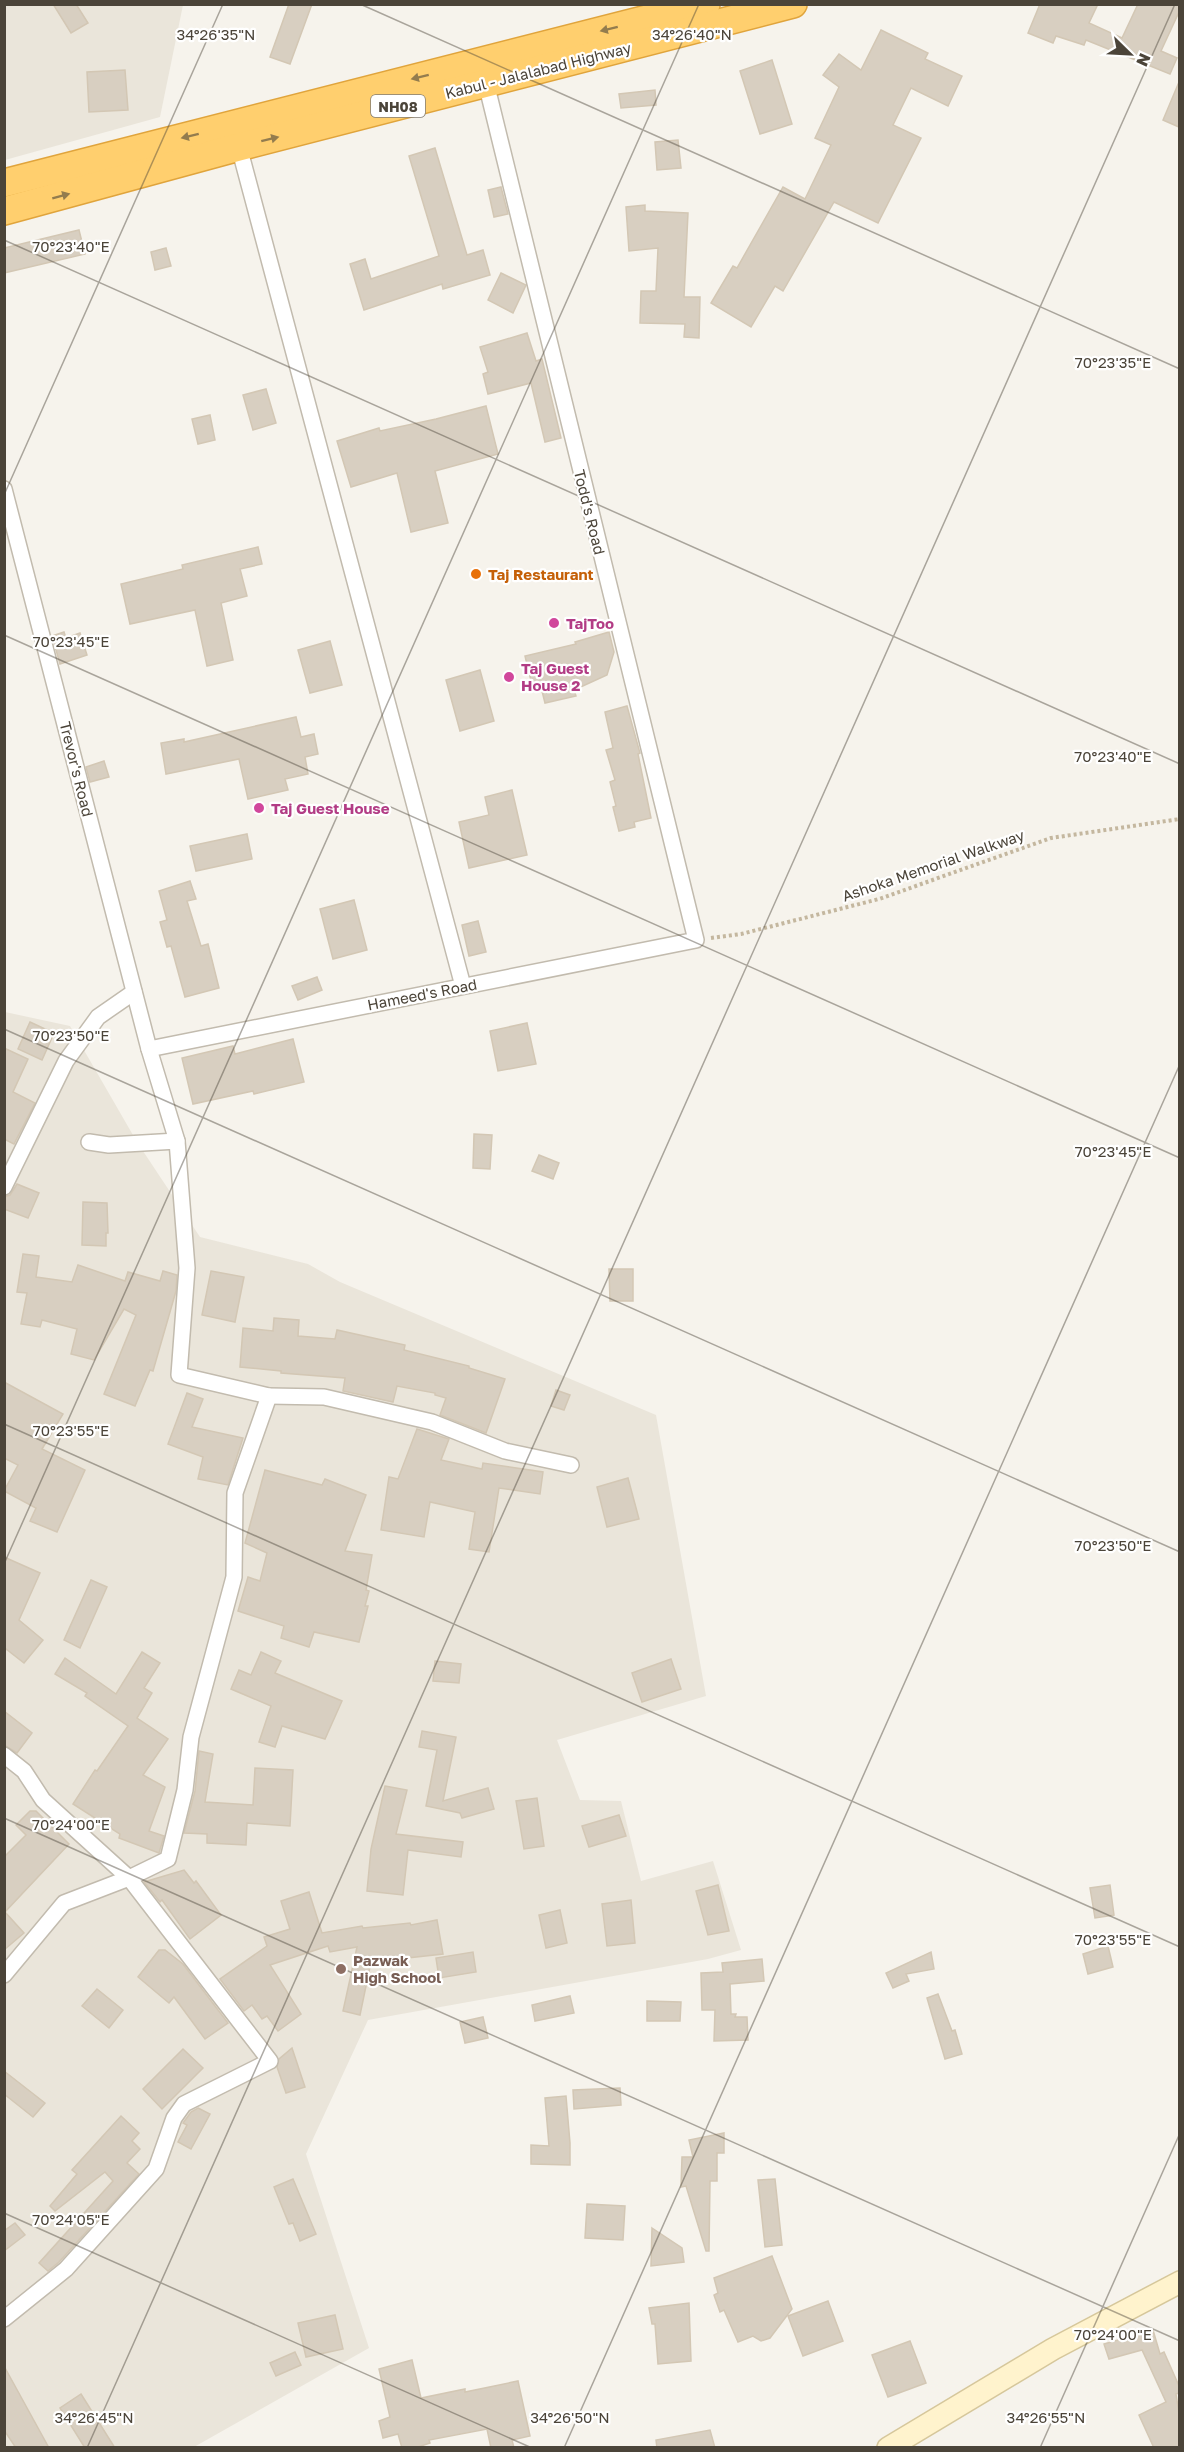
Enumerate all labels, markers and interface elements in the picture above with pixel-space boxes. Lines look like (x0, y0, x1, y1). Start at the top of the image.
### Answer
north arrow (1100, 24, 1160, 84)
text: 34°26'35"N (177, 25, 255, 43)
one-way arrow (599, 25, 618, 35)
text: 34°26'40"N (652, 25, 732, 43)
street label: Kabul - Jalalabad Highway (443, 38, 633, 102)
text: N (1132, 50, 1155, 70)
one-way arrow (410, 73, 429, 83)
road number: NH08 (371, 95, 425, 117)
one-way arrow (181, 132, 199, 141)
one-way arrow (260, 134, 279, 144)
one-way arrow (52, 190, 70, 200)
text: 70°23'40"E (32, 237, 110, 255)
text: 70°23'35"E (1075, 353, 1151, 371)
street label: Todd's Road (571, 468, 609, 556)
place label: Taj Restaurant (488, 565, 594, 583)
marker: Taj Restaurant (469, 567, 483, 581)
place label: TajToo (566, 614, 614, 632)
marker: TajToo (547, 616, 561, 630)
text: 70°23'45"E (33, 632, 109, 650)
place label: Taj Guest House 2 (521, 659, 589, 694)
marker: Taj Guest House 2 (502, 670, 516, 684)
street label: Trevor's Road (56, 720, 98, 818)
text: 70°23'40"E (1074, 747, 1152, 765)
place label: Taj Guest House (271, 799, 390, 817)
marker: Taj Guest House (252, 801, 266, 815)
street label: Ashoka Memorial Walkway (839, 825, 1027, 905)
street label: Hameed's Road (366, 975, 478, 1013)
text: 70°23'50"E (33, 1026, 109, 1044)
text: 70°23'45"E (1075, 1142, 1151, 1160)
text: 70°23'55"E (33, 1421, 109, 1439)
text: 70°23'50"E (1075, 1536, 1151, 1554)
text: 70°24'00"E (32, 1815, 110, 1833)
text: 70°23'55"E (1075, 1930, 1151, 1948)
place label: Pazwak High School (353, 1951, 441, 1986)
marker: Pazwak High School (334, 1962, 348, 1976)
text: 70°24'05"E (32, 2210, 110, 2228)
text: 70°24'00"E (1074, 2325, 1152, 2343)
text: 34°26'45"N (54, 2408, 134, 2426)
text: 34°26'50"N (530, 2408, 610, 2426)
text: 34°26'55"N (1007, 2408, 1085, 2426)

